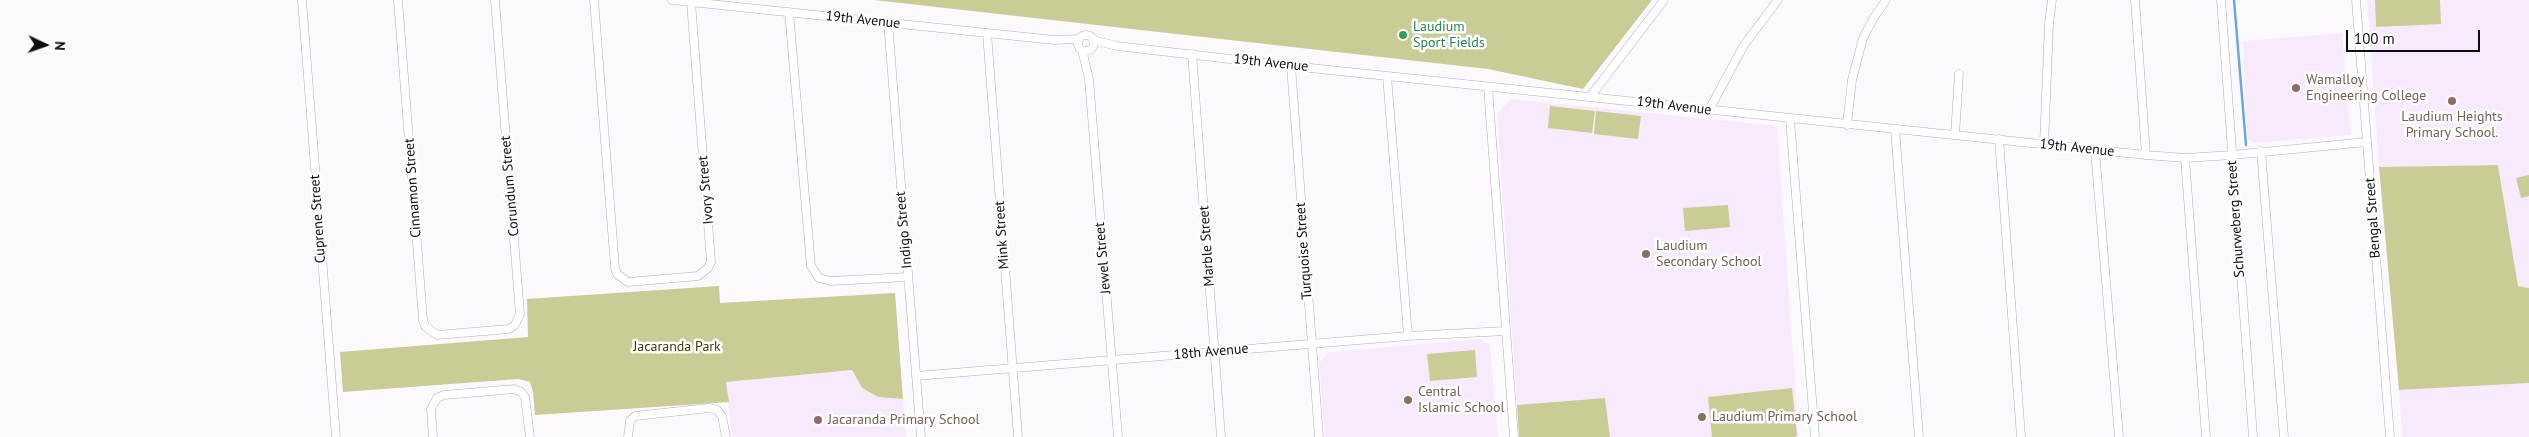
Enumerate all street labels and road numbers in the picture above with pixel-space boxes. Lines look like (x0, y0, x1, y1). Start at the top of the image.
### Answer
street label: 19th Avenue (825, 8, 901, 32)
street label: 19th Avenue (1233, 51, 1309, 75)
street label: 19th Avenue (1636, 93, 1712, 119)
street label: Corundum Street (497, 135, 523, 237)
street label: 19th Avenue (2039, 136, 2115, 160)
street label: Cinnamon Street (401, 138, 425, 238)
street label: Ivory Street (695, 155, 717, 225)
street label: Schurweberg Street (2224, 160, 2248, 278)
street label: Cuprene Street (307, 174, 329, 264)
street label: Bengal Street (2362, 177, 2384, 259)
street label: Indigo Street (892, 191, 916, 269)
street label: Mink Street (991, 200, 1013, 270)
street label: Turquoise Street (1292, 202, 1316, 300)
street label: Marble Street (1196, 205, 1218, 287)
street label: Jewel Street (1092, 221, 1114, 295)
street label: 18th Avenue (1173, 340, 1249, 364)

